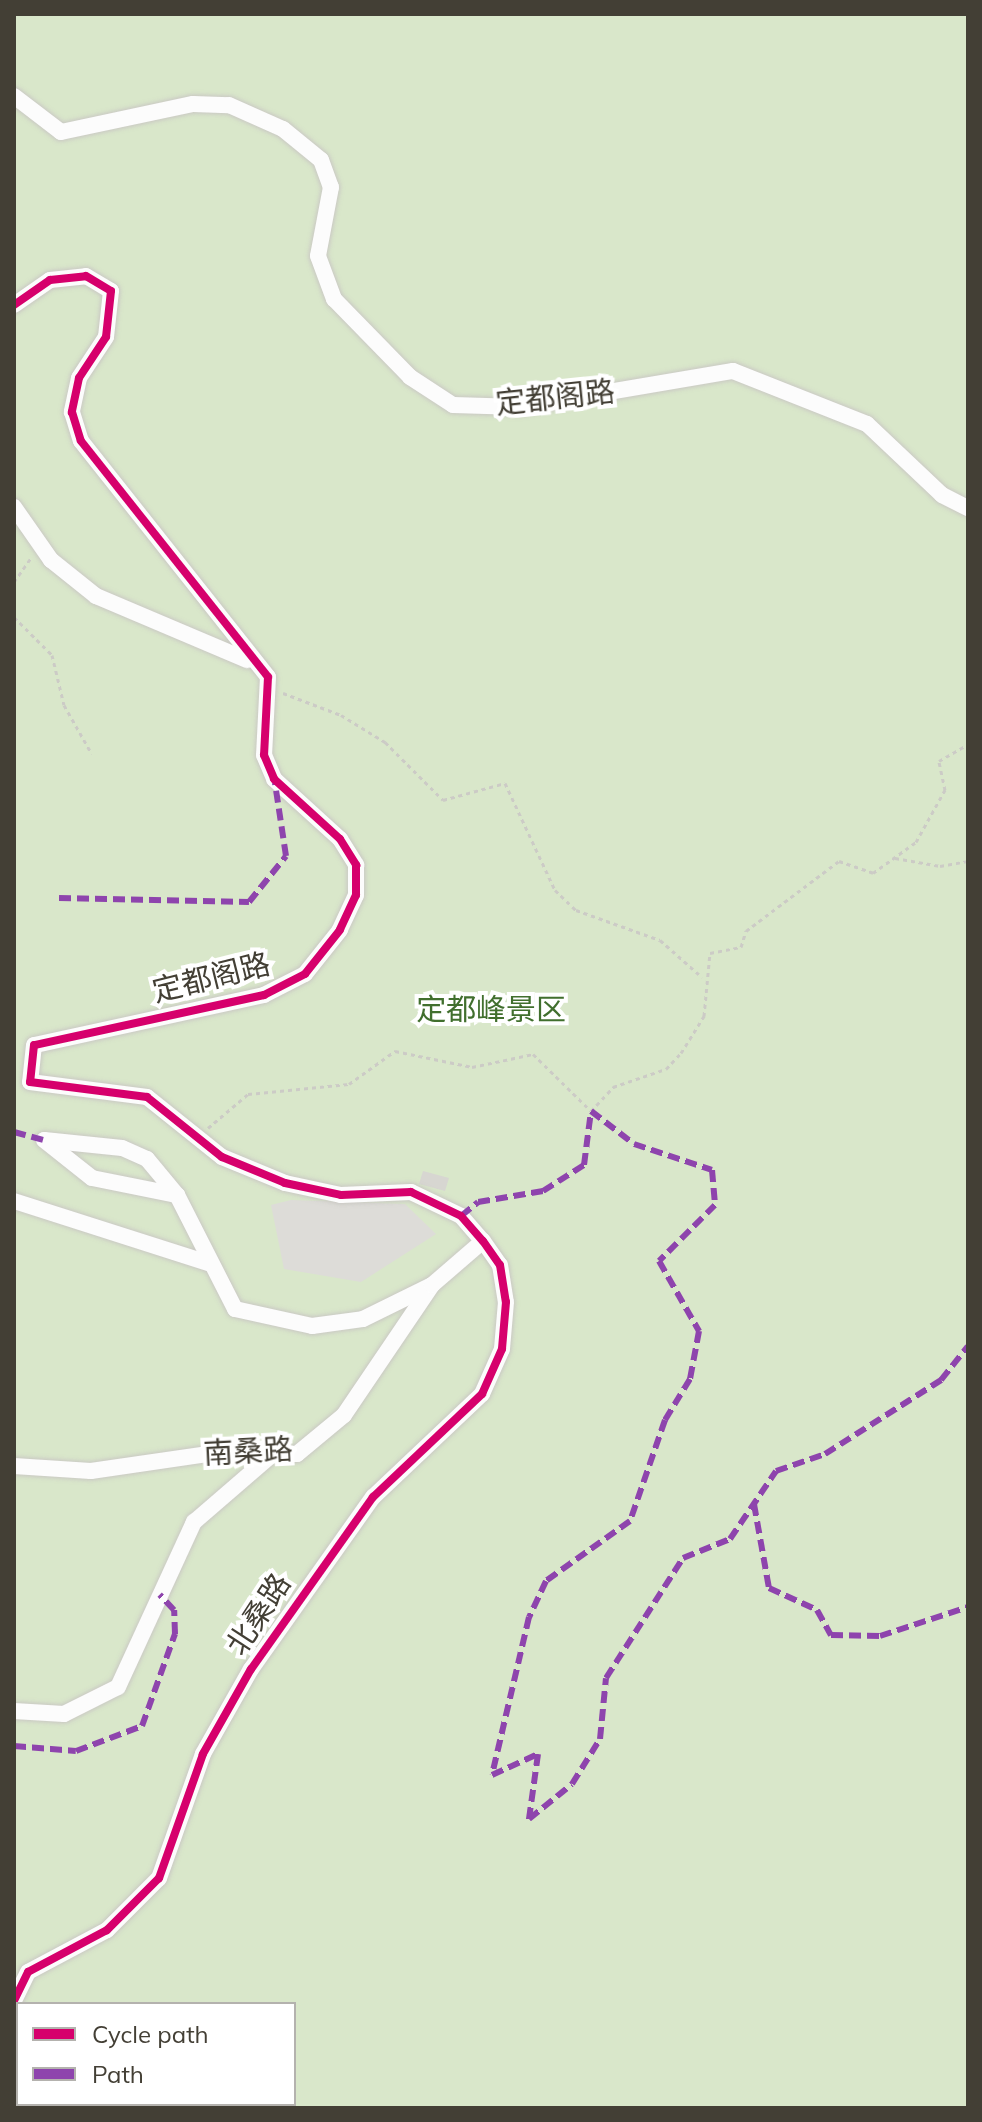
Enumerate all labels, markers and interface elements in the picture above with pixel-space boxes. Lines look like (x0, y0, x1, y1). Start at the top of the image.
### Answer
street label: 定都阁路 (493, 373, 617, 421)
street label: 定都阁路 (148, 945, 274, 1009)
park label: 定都峰景区 (416, 991, 566, 1027)
street label: 南桑路 (202, 1431, 294, 1471)
street label: 北桑路 (218, 1566, 298, 1662)
legend (16, 2002, 296, 2106)
text: Cycle path (92, 2019, 209, 2049)
text: Path (92, 2059, 144, 2089)

